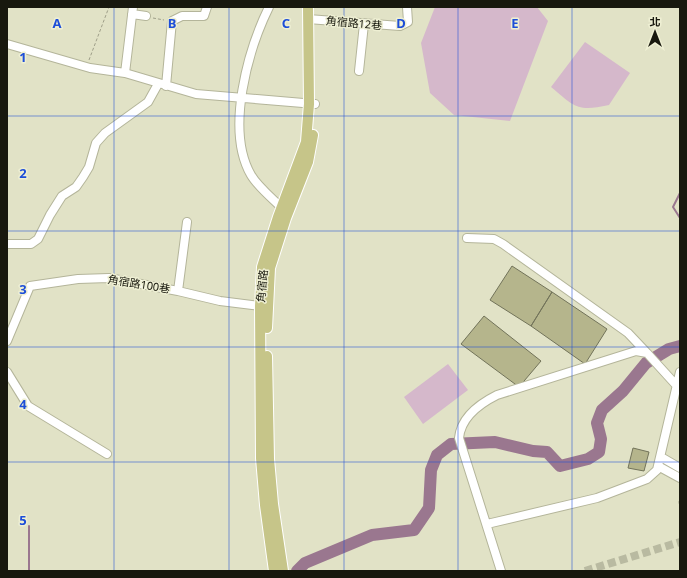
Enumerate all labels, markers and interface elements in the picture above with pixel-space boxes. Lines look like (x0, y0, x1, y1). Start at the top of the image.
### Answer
north arrow (635, 12, 675, 52)
street label: 角宿路12巷 (325, 13, 383, 32)
text: A (53, 14, 62, 32)
text: B (168, 14, 176, 32)
text: C (282, 14, 290, 32)
text: D (396, 14, 406, 32)
text: E (511, 14, 519, 32)
text: 北 (650, 14, 661, 29)
text: 1 (19, 48, 27, 66)
text: 2 (19, 164, 27, 182)
street label: 角宿路 (253, 269, 270, 303)
street label: 角宿路100巷 (107, 271, 171, 296)
text: 3 (19, 280, 27, 298)
text: 4 (19, 395, 27, 413)
text: 5 (19, 511, 27, 529)

